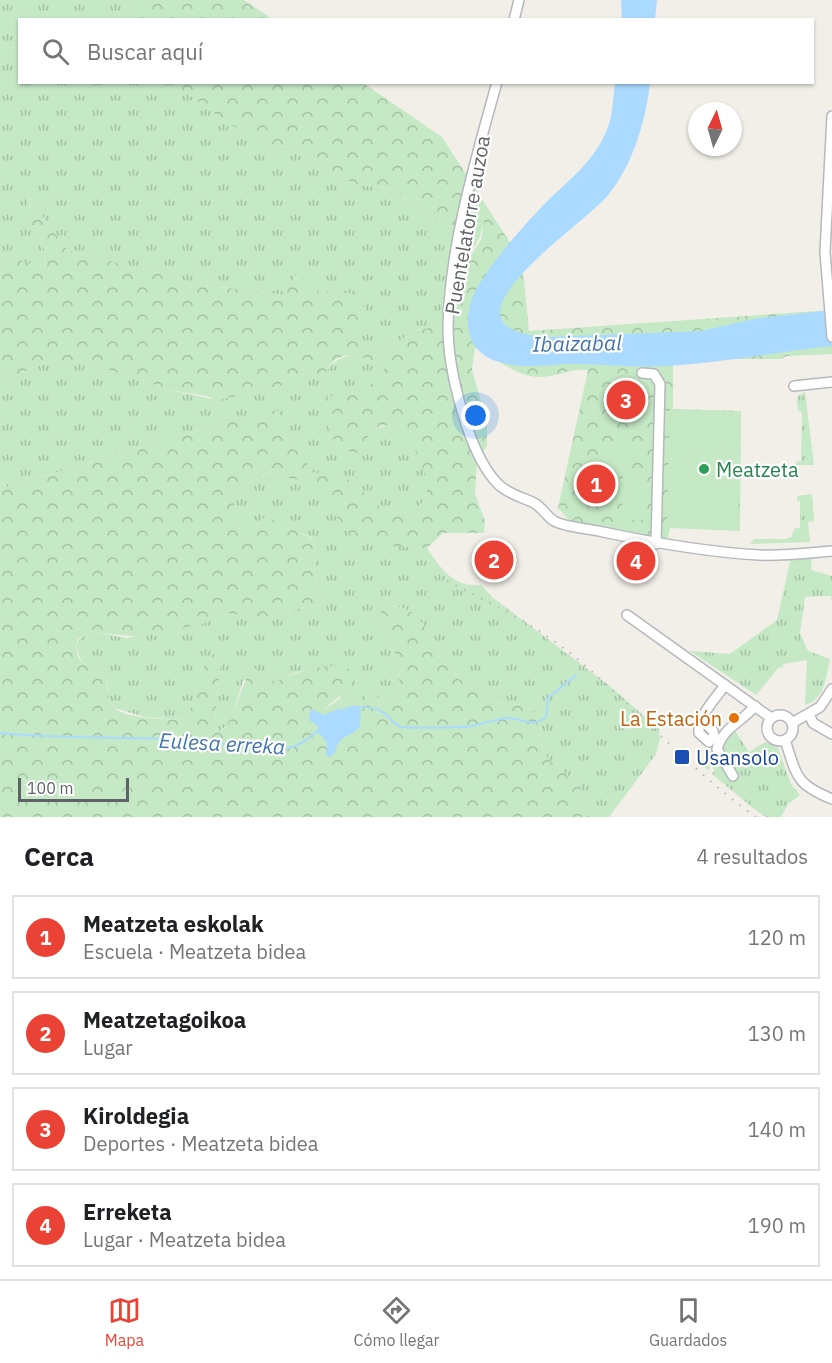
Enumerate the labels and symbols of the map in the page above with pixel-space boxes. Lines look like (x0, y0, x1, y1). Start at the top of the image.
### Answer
north arrow (688, 102, 742, 156)
street label: Puentelatorre auzoa (438, 133, 496, 317)
water label: Ibaizabal (532, 328, 622, 358)
pin: 3 (606, 378, 646, 422)
your location (461, 401, 490, 430)
place label: Meatzeta (716, 456, 799, 483)
pin: 1 (576, 462, 616, 506)
marker: Meatzeta (697, 462, 711, 476)
pin: 2 (474, 538, 514, 582)
pin: 4 (616, 538, 656, 584)
place label: La Estación (620, 705, 722, 732)
marker: La Estación (727, 711, 741, 725)
water label: Eulesa erreka (158, 726, 286, 760)
place label: Usansolo (696, 744, 779, 771)
marker: Usansolo (673, 748, 691, 766)
scale bar (18, 775, 129, 802)

